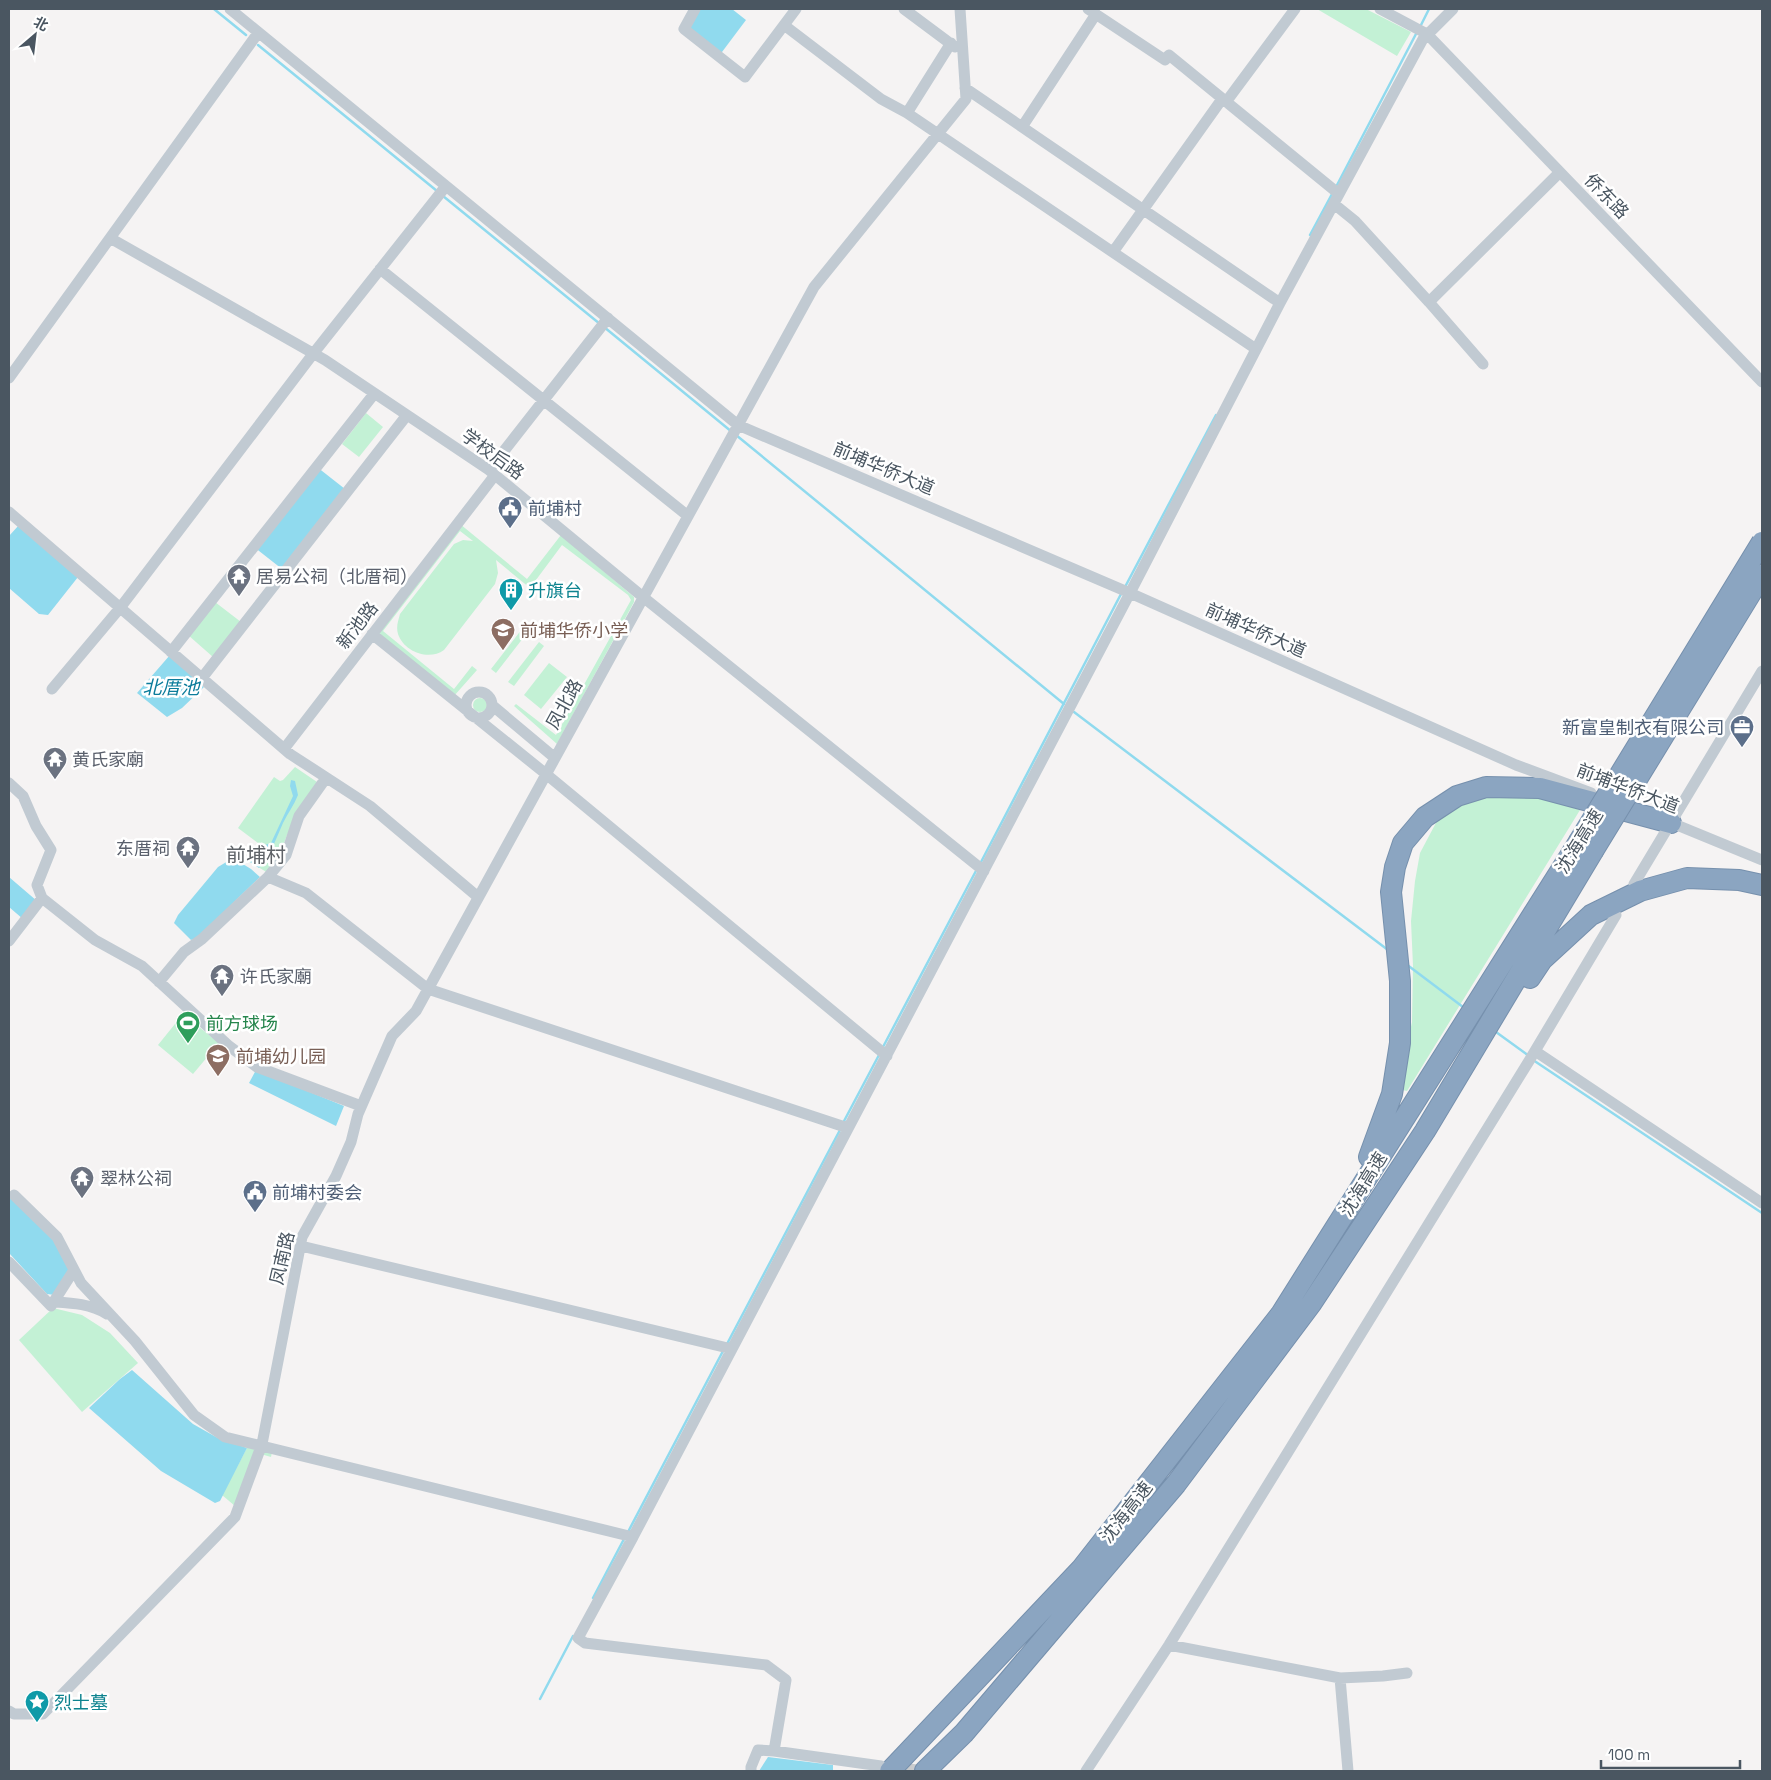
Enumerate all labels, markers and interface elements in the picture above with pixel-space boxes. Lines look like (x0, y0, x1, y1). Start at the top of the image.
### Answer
north arrow (10, 10, 60, 60)
text: 北 (31, 12, 52, 35)
street label: 侨东路 (1580, 169, 1634, 223)
street label: 学校后路 (457, 424, 529, 484)
street label: 前埔华侨大道 (830, 436, 938, 500)
public building icon: 前埔村 (497, 495, 523, 529)
place label: 前埔村 (528, 497, 582, 520)
temple icon: 居易公祠（北厝祠） (226, 563, 252, 597)
place label: 居易公祠（北厝祠） (256, 565, 418, 588)
building icon: 升旗台 (498, 577, 524, 611)
place label: 升旗台 (528, 579, 582, 602)
street label: 新池路 (331, 597, 383, 653)
street label: 前埔华侨大道 (1202, 598, 1310, 662)
school or university icon: 前埔华侨小学 (490, 617, 516, 651)
place label: 前埔华侨小学 (520, 619, 628, 642)
water label: 北厝池 (142, 675, 201, 700)
street label: 凤北路 (541, 675, 587, 733)
office icon: 新富皇制衣有限公司 (1729, 714, 1755, 748)
place label: 新富皇制衣有限公司 (1562, 716, 1724, 739)
temple icon: 黄氏家廟 (42, 746, 68, 780)
place label: 黄氏家廟 (72, 748, 144, 771)
street label: 前埔华侨大道 (1573, 758, 1683, 818)
street label: 沈海高速 (1550, 804, 1608, 878)
temple icon: 东厝祠 (175, 835, 201, 869)
place label: 东厝祠 (116, 837, 170, 860)
district label: 前埔村 (226, 842, 286, 868)
temple icon: 许氏家廟 (209, 963, 235, 997)
place label: 许氏家廟 (240, 965, 312, 988)
sports icon: 前方球场 (175, 1010, 201, 1044)
place label: 前方球场 (206, 1012, 278, 1035)
school or university icon: 前埔幼儿园 (205, 1043, 231, 1077)
place label: 前埔幼儿园 (236, 1045, 326, 1068)
street label: 沈海高速 (1334, 1147, 1392, 1221)
temple icon: 翠林公祠 (69, 1165, 95, 1199)
place label: 翠林公祠 (100, 1167, 172, 1190)
public building icon: 前埔村委会 (242, 1179, 268, 1213)
place label: 前埔村委会 (272, 1181, 362, 1204)
street label: 凤南路 (265, 1229, 299, 1287)
street label: 沈海高速 (1095, 1477, 1157, 1547)
place icon: 烈士墓 (24, 1689, 50, 1723)
place label: 烈士墓 (54, 1691, 108, 1714)
scale bar (1601, 1738, 1740, 1770)
text: 100 m (1608, 1745, 1650, 1764)

